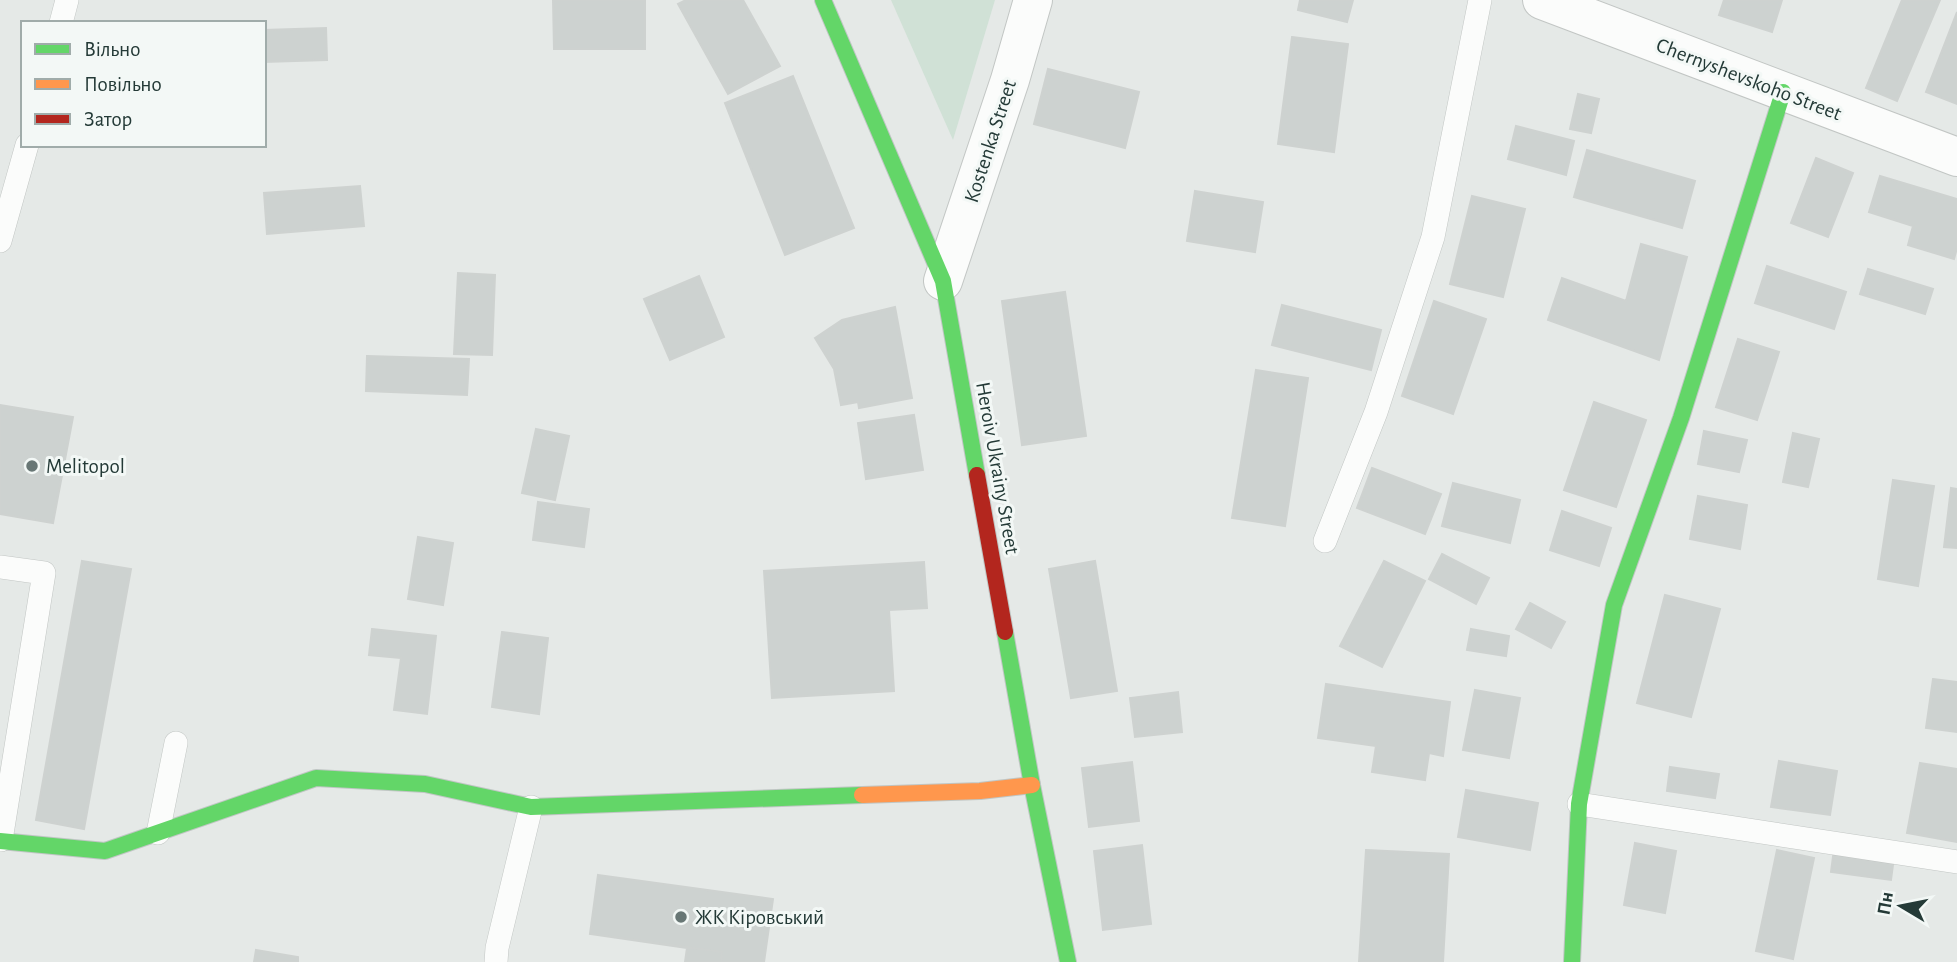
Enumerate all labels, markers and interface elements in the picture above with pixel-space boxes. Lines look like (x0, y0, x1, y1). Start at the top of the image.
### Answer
legend (21, 21, 266, 147)
street label: Chernyshevskoho Street (1653, 34, 1845, 125)
text: Вільно (84, 39, 140, 60)
text: Повільно (84, 74, 162, 95)
street label: Kostenka Street (961, 77, 1020, 205)
text: Затор (84, 109, 132, 130)
street label: Heroiv Ukrainy Street (972, 380, 1023, 556)
place label: Melitopol (46, 456, 125, 477)
marker: Melitopol (24, 458, 40, 474)
north arrow (1866, 871, 1936, 941)
text: Пн (1874, 890, 1897, 916)
place label: ЖК Кіровський (695, 907, 824, 928)
marker: ЖК Кіровський (673, 909, 689, 925)

